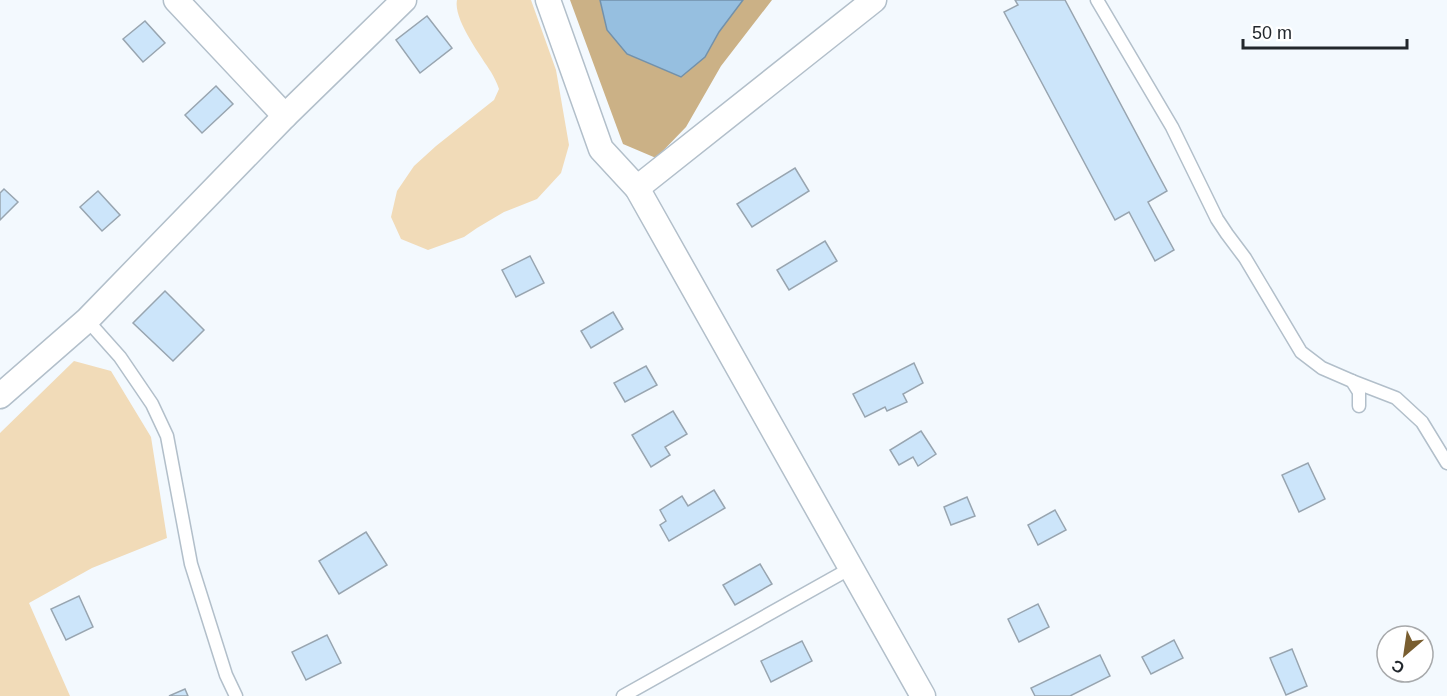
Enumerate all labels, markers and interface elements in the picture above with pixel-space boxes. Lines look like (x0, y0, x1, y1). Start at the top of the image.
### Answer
scale bar (1243, 12, 1406, 50)
text: 50 m (1252, 23, 1292, 43)
north arrow (1375, 624, 1435, 684)
text: С (1388, 656, 1407, 677)

